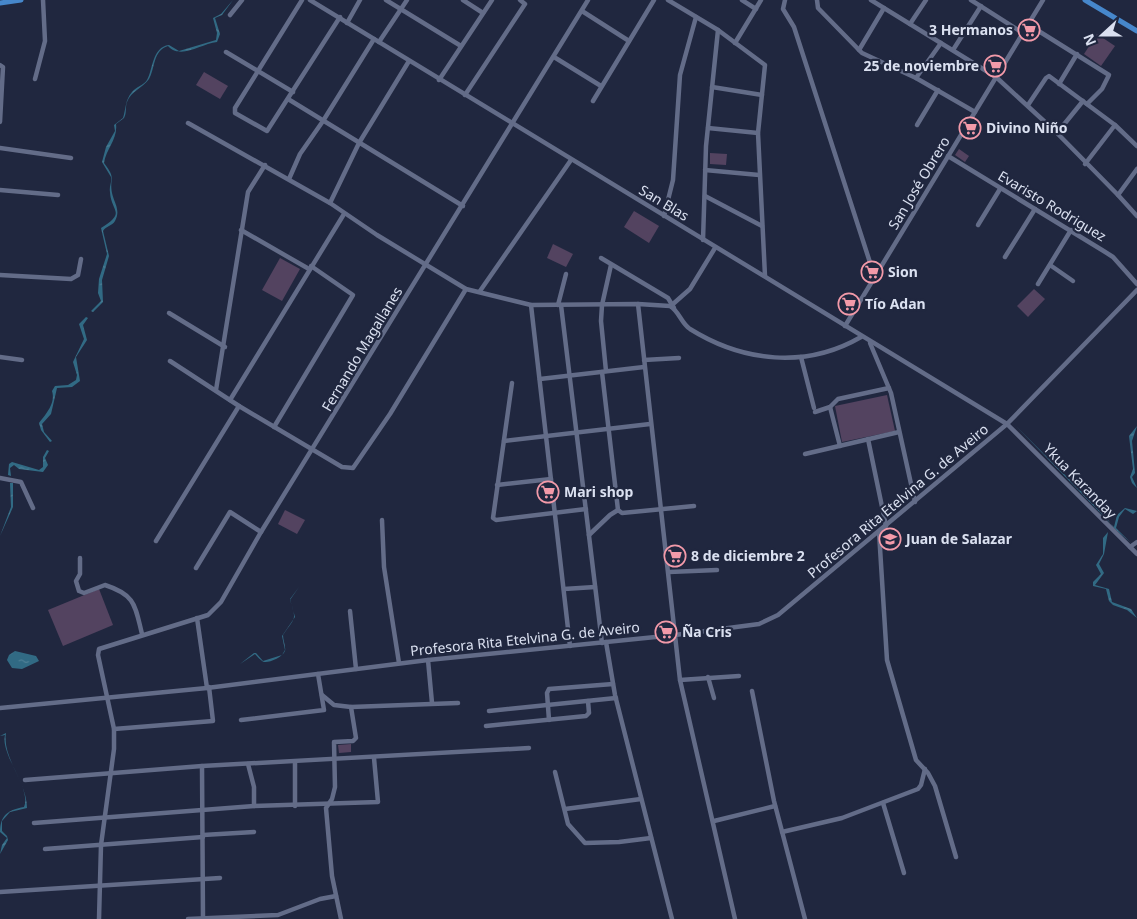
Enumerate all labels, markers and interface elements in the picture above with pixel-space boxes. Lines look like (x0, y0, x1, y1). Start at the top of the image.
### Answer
north arrow (1077, 10, 1127, 60)
supermarket icon: 3 Hermanos (1017, 18, 1041, 42)
place label: 3 Hermanos (929, 20, 1013, 39)
text: N (1078, 31, 1100, 49)
supermarket icon: 25 de noviembre (983, 54, 1007, 78)
place label: 25 de noviembre (864, 56, 979, 75)
supermarket icon: Divino Niño (958, 116, 982, 140)
place label: Divino Niño (986, 118, 1068, 137)
street label: San José Obrero (883, 133, 954, 233)
street label: Evaristo Rodriguez (995, 166, 1110, 246)
street label: San Blas (636, 180, 693, 225)
supermarket icon: Sion (860, 260, 884, 284)
place label: Sion (888, 262, 918, 281)
street label: Fernando Magallanes (317, 283, 406, 415)
supermarket icon: Tío Adan (837, 292, 861, 316)
place label: Tío Adan (865, 294, 926, 313)
street label: Profesora Rita Etelvina G. de Aveiro (803, 419, 992, 582)
street label: Ykua Karanday (1040, 439, 1122, 523)
supermarket icon: Mari shop (536, 480, 560, 504)
place label: Mari shop (564, 482, 634, 501)
school or university icon: Juan de Salazar (878, 527, 902, 551)
place label: Juan de Salazar (904, 529, 1013, 548)
supermarket icon: 8 de diciembre 2 (663, 544, 687, 568)
place label: 8 de diciembre 2 (691, 546, 805, 565)
street label: Profesora Rita Etelvina G. de Aveiro (409, 617, 641, 660)
supermarket icon: Ña Cris (654, 620, 678, 644)
place label: Ña Cris (682, 622, 732, 641)

